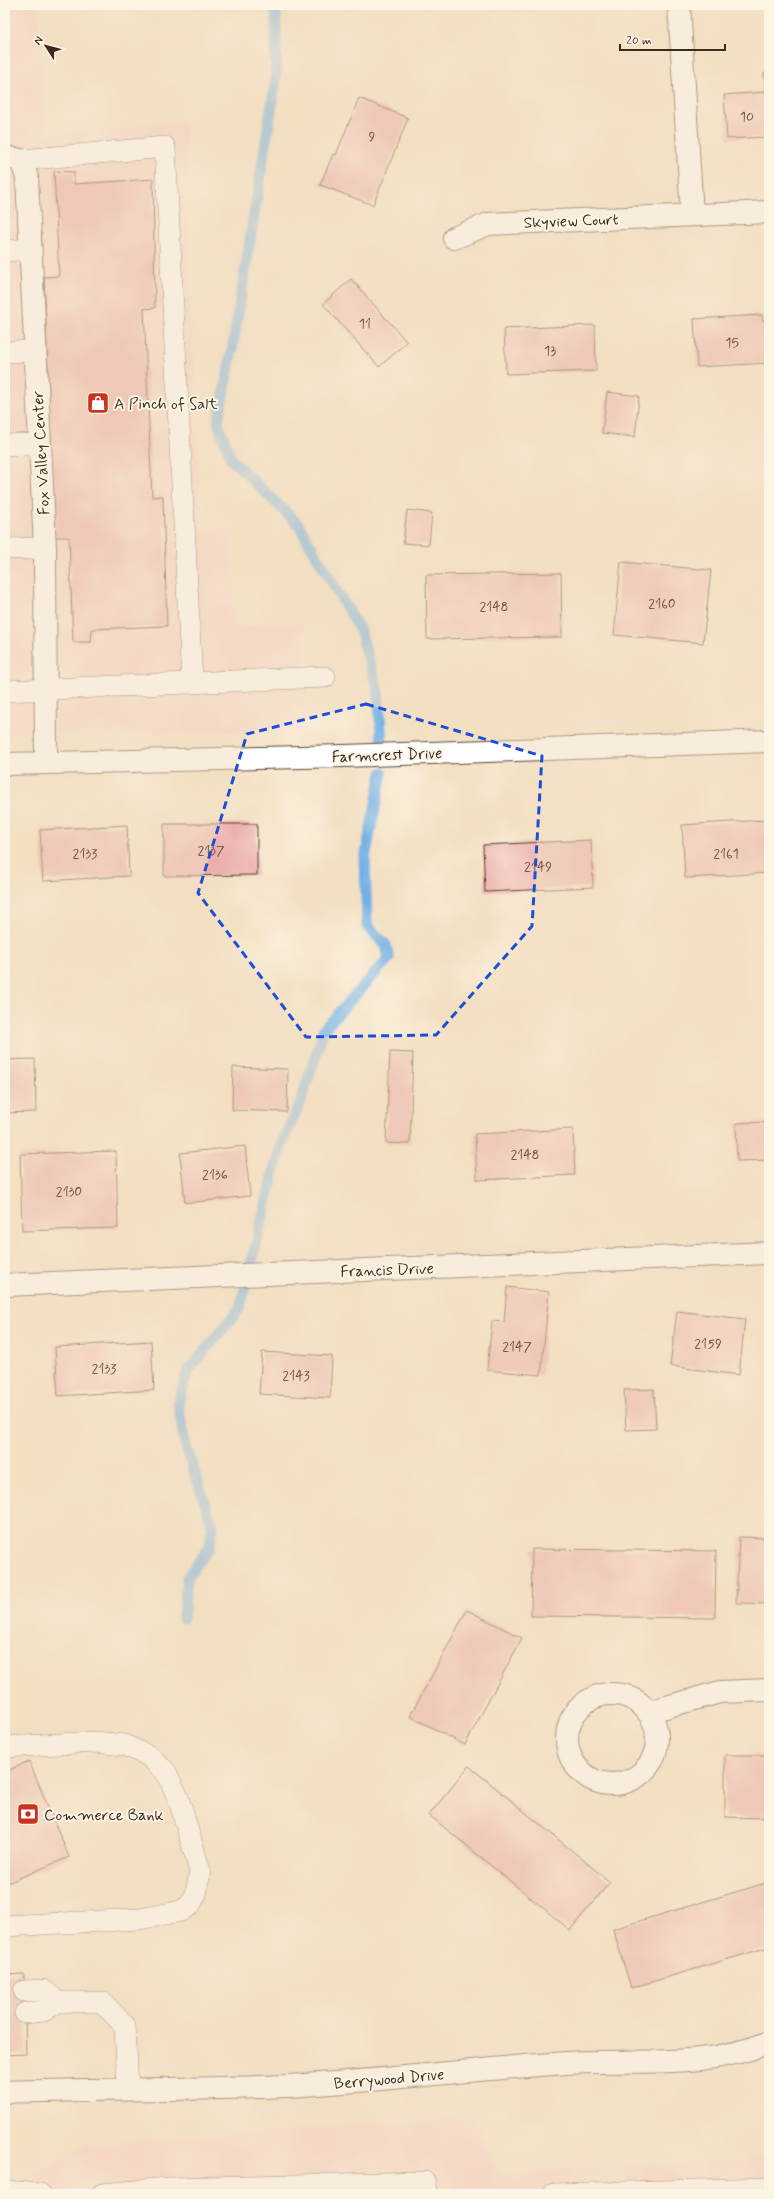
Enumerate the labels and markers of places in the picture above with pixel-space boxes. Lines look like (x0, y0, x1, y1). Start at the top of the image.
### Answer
shop icon: A Pinch of Salt (85, 390, 111, 416)
place label: A Pinch of Salt (114, 394, 218, 415)
bank icon: Commerce Bank (15, 1801, 41, 1827)
place label: Commerce Bank (44, 1805, 164, 1826)

